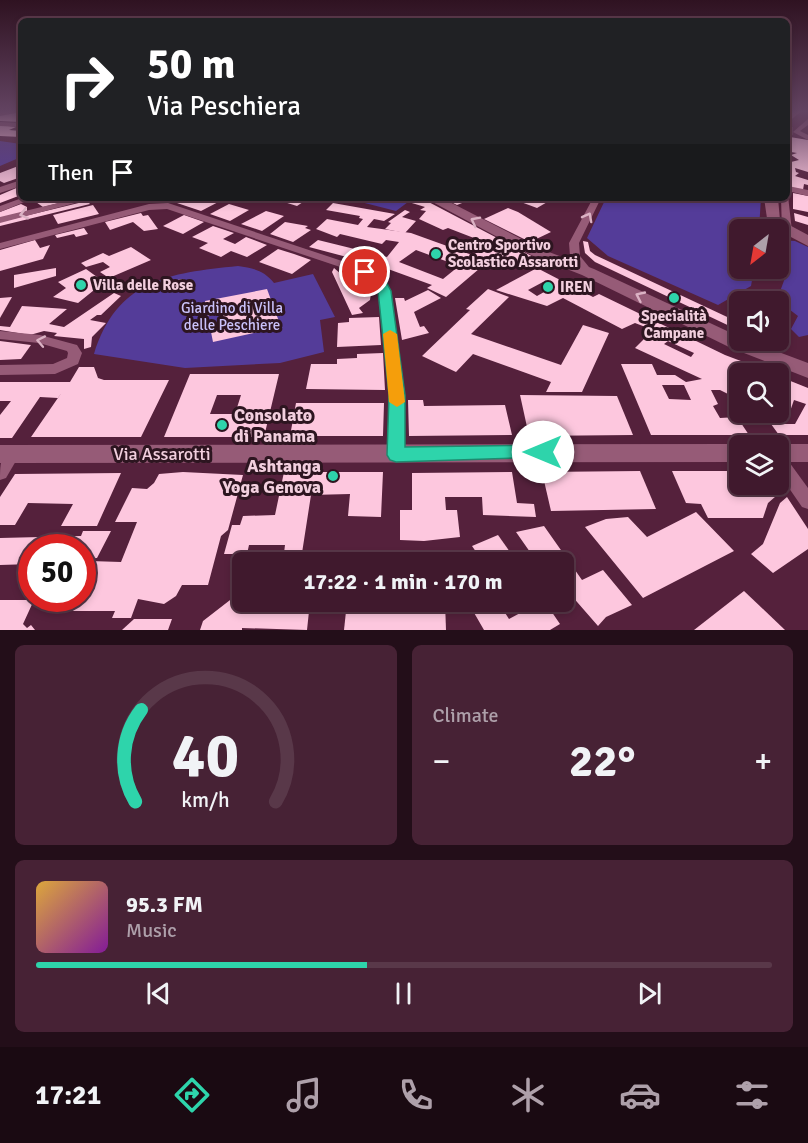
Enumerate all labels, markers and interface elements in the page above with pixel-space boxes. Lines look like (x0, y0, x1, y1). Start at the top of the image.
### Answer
text: 50 m (147, 39, 236, 90)
icon: right (48, 42, 126, 120)
text: Via Peschiera (147, 90, 301, 123)
icon: arrive (106, 156, 139, 189)
text: Then (48, 159, 94, 186)
one-way arrow (20, 207, 30, 220)
one-way arrow (581, 213, 592, 223)
one-way arrow (471, 216, 482, 228)
north arrow (729, 219, 789, 279)
map controls (729, 219, 789, 495)
place label: Centro Sportivo Scolastico Assarotti (448, 236, 578, 271)
pin (339, 246, 390, 297)
marker: Centro Sportivo Scolastico Assarotti (429, 247, 443, 261)
icon: arrive (348, 255, 381, 288)
place label: Villa delle Rose (93, 276, 193, 294)
marker: Villa delle Rose (74, 278, 88, 292)
place label: IREN (560, 278, 593, 296)
marker: IREN (541, 280, 555, 294)
one-way arrow (635, 291, 646, 303)
marker: Specialità Campane (667, 291, 681, 305)
button: sound (729, 291, 789, 351)
park label: Giardino di Villa delle Peschiere (181, 299, 283, 334)
place label: Specialità Campane (641, 307, 707, 342)
one-way arrow (37, 335, 46, 347)
button: search (729, 363, 789, 423)
place label: Consolato di Panama (234, 404, 315, 447)
marker: Consolato di Panama (215, 418, 229, 432)
position arrow (511, 420, 575, 484)
button: layers (729, 435, 789, 495)
street label: Via Assarotti (113, 443, 211, 465)
place label: Ashtanga Yoga Genova (222, 455, 321, 498)
marker: Ashtanga Yoga Genova (326, 469, 340, 483)
speed limit sign: 50 (18, 534, 96, 612)
text: 17:22 · 1 min · 170 m (303, 568, 503, 595)
text: Climate (433, 703, 498, 728)
text: 40 (172, 717, 239, 794)
text: 22° (569, 734, 636, 789)
text: − (433, 741, 450, 782)
text: + (754, 741, 772, 782)
text: km/h (181, 787, 230, 813)
text: 95.3 FM (126, 891, 203, 918)
text: Music (126, 918, 177, 943)
icon: previous (142, 977, 175, 1010)
icon: pause (387, 977, 420, 1010)
icon: next (633, 977, 666, 1010)
icon: directions (171, 1074, 213, 1116)
icon: music (283, 1074, 325, 1116)
icon: phone (395, 1074, 437, 1116)
icon: climate (507, 1074, 549, 1116)
icon: car (619, 1074, 661, 1116)
icon: filters (731, 1074, 773, 1116)
text: 17:21 (35, 1079, 101, 1112)

